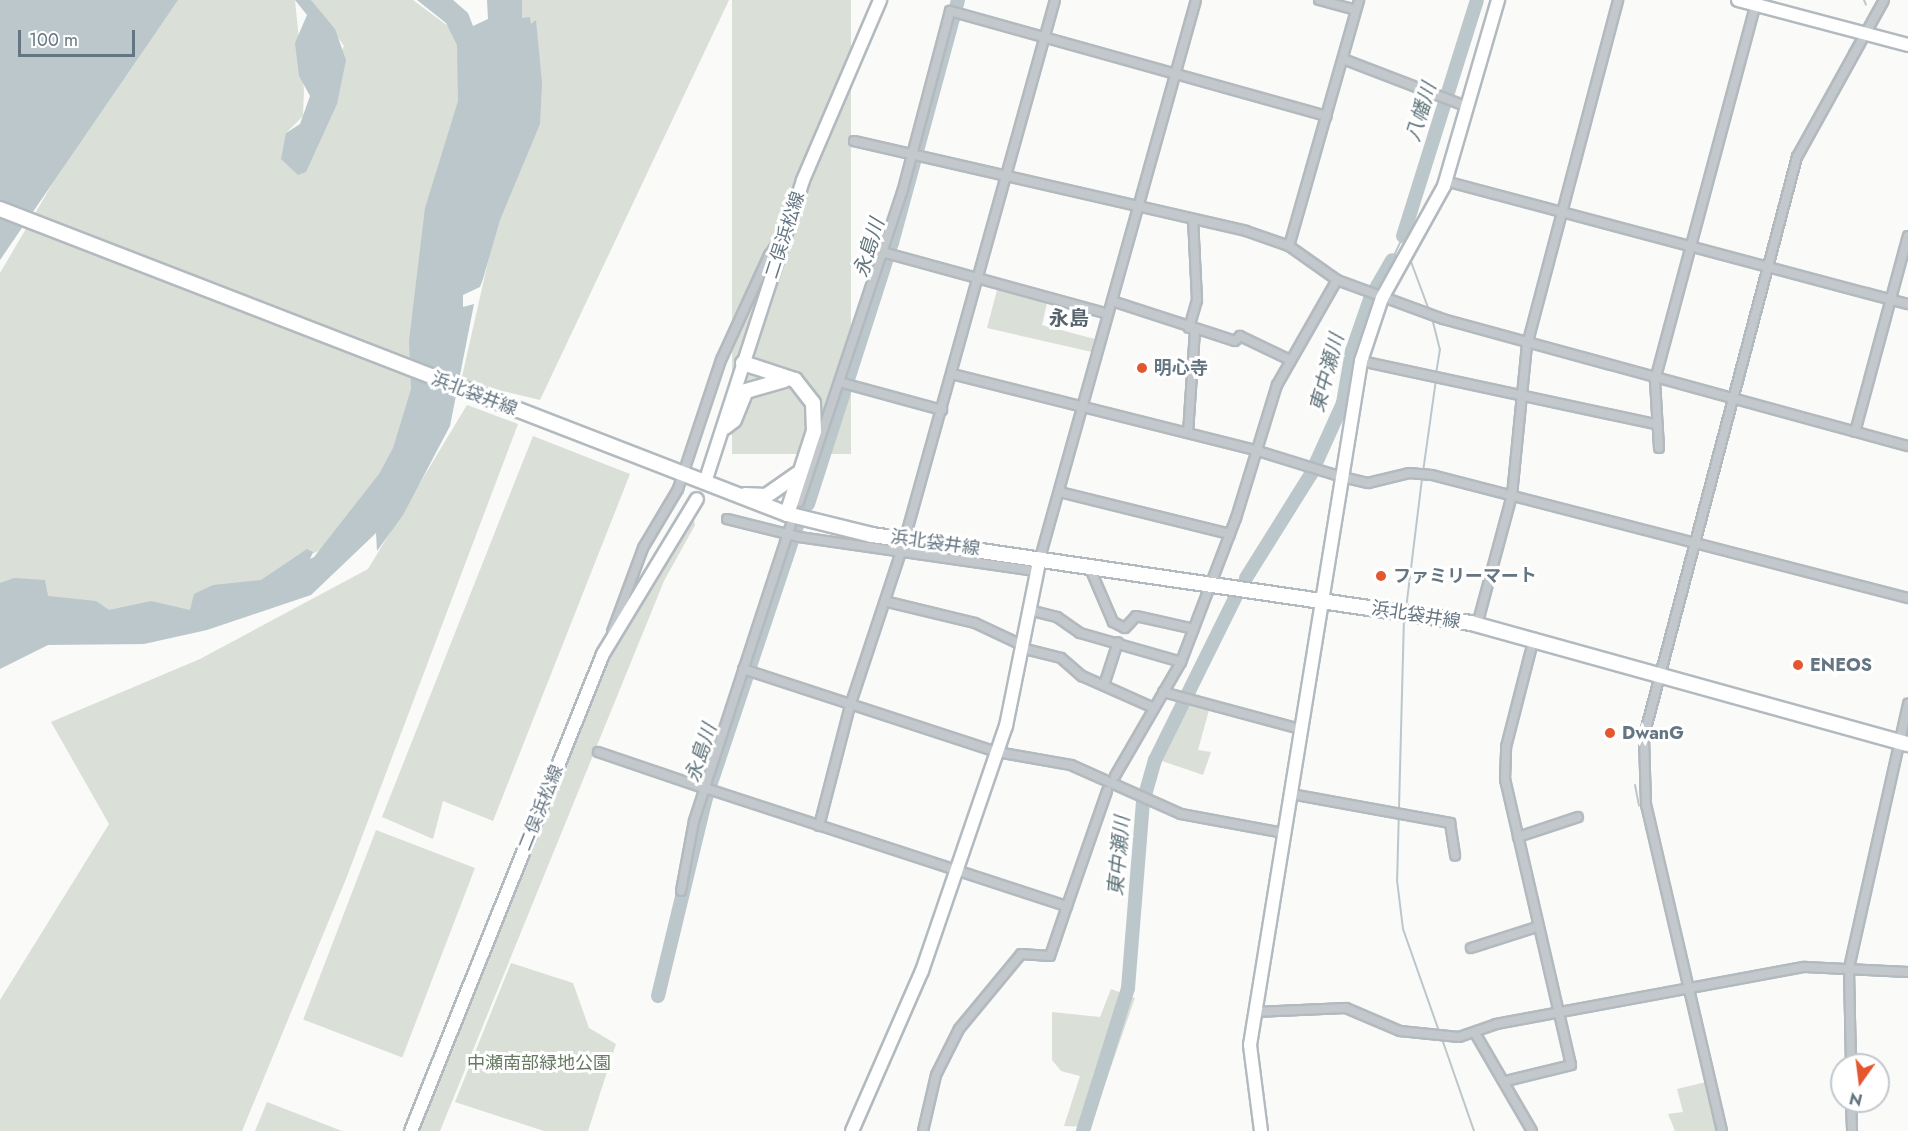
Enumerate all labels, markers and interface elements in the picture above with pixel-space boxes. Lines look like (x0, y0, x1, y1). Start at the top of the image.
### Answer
scale bar (21, 18, 138, 56)
text: 100 m (29, 27, 78, 53)
water label: 八幡川 (1401, 80, 1441, 144)
street label: 二俣浜松線 (761, 189, 809, 281)
water label: 永島川 (849, 216, 889, 280)
district label: 永島 (1049, 306, 1089, 330)
water label: 東中瀬川 (1305, 331, 1349, 415)
place label: 明心寺 (1154, 357, 1208, 379)
marker: 明心寺 (1135, 361, 1149, 375)
street label: 浜北袋井線 (428, 368, 520, 420)
street label: 浜北袋井線 (889, 526, 981, 560)
place label: ファミリーマート (1393, 565, 1537, 587)
marker: ファミリーマート (1374, 569, 1388, 583)
street label: 浜北袋井線 (1370, 597, 1462, 633)
place label: ENEOS (1810, 654, 1872, 676)
marker: ENEOS (1791, 658, 1805, 672)
water label: 永島川 (680, 721, 722, 785)
place label: DwanG (1622, 722, 1684, 744)
marker: DwanG (1603, 726, 1617, 740)
street label: 二俣浜松線 (514, 762, 568, 854)
water label: 東中瀬川 (1104, 815, 1134, 897)
park label: 中瀬南部緑地公園 (467, 1052, 611, 1074)
north arrow (1830, 1053, 1890, 1113)
text: N (1847, 1086, 1865, 1112)

